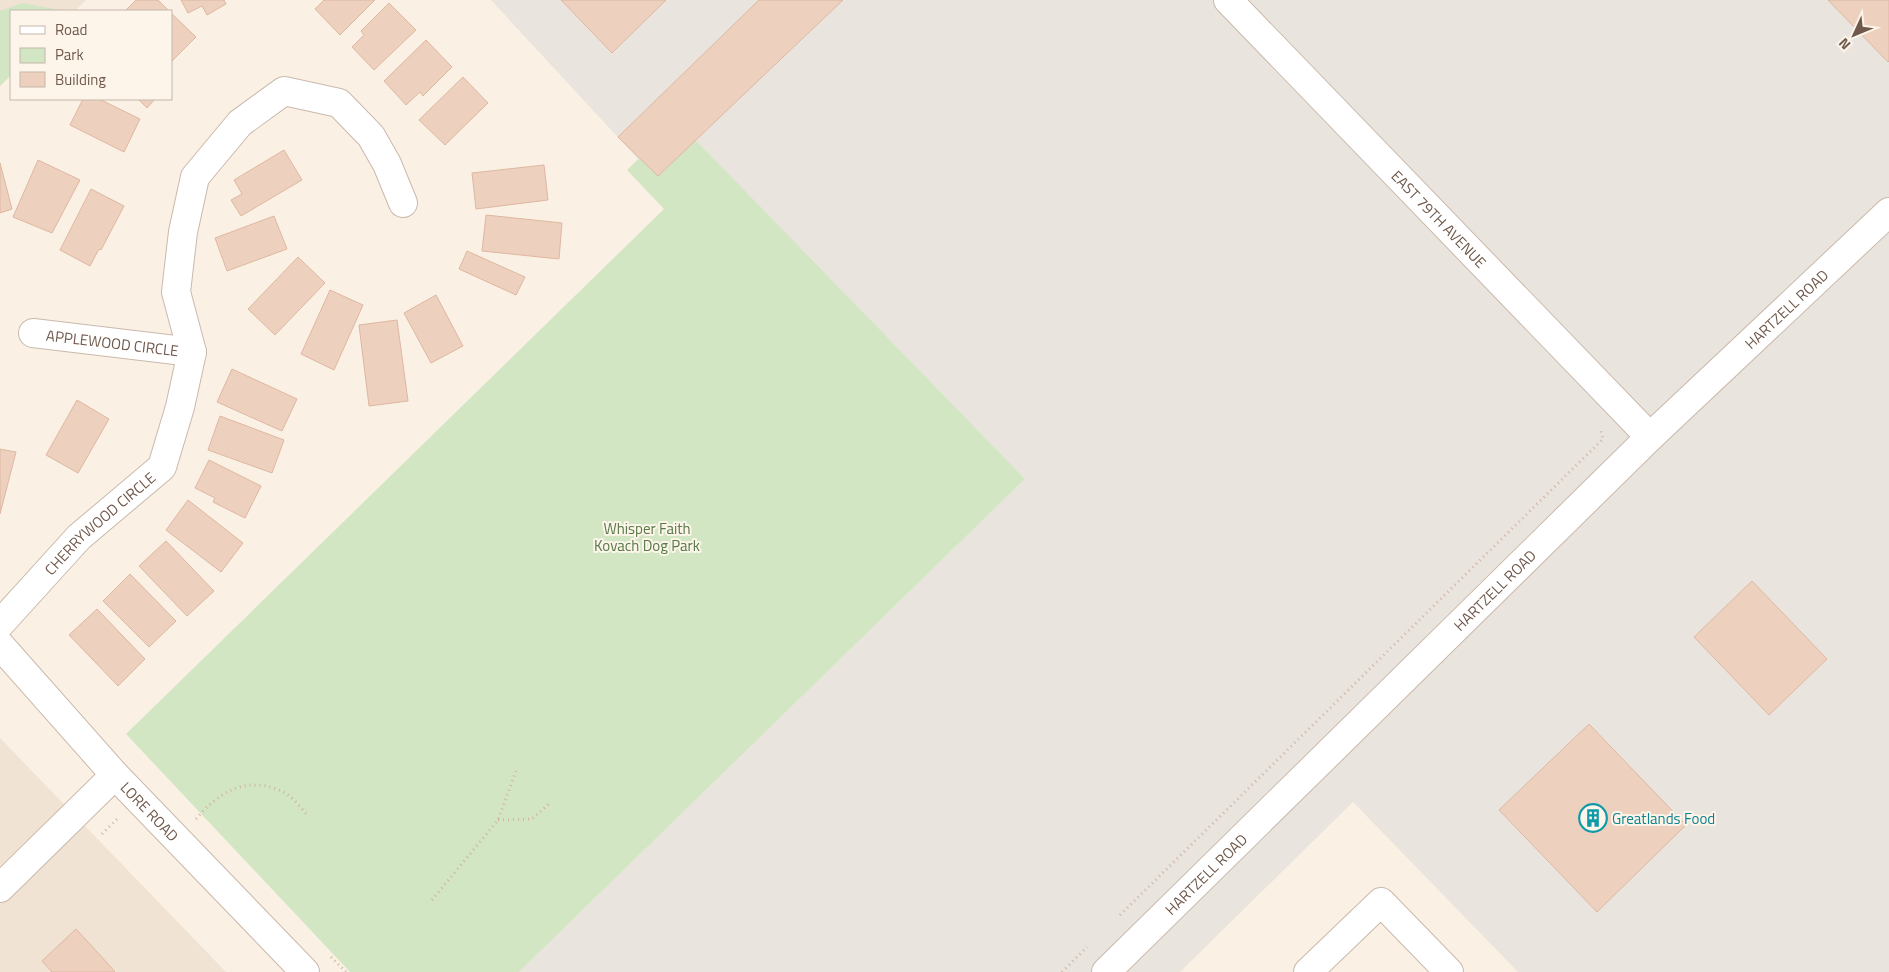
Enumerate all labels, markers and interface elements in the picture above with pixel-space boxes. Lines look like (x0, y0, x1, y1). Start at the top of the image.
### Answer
legend (10, 10, 172, 100)
north arrow (1829, 10, 1879, 60)
text: Road (55, 18, 87, 41)
text: N (1833, 34, 1855, 55)
text: Park (55, 43, 84, 66)
text: Building (55, 68, 106, 91)
street label: EAST 79TH AVENUE (1386, 165, 1492, 273)
street label: HARTZELL ROAD (1739, 264, 1833, 354)
street label: APPLEWOOD CIRCLE (45, 323, 180, 362)
street label: CHERRYWOOD CIRCLE (39, 466, 160, 580)
park label: Whisper Faith Kovach Dog Park (594, 517, 700, 557)
street label: HARTZELL ROAD (1448, 544, 1541, 636)
street label: LORE ROAD (116, 776, 184, 846)
building icon: Greatlands Food (1578, 803, 1608, 833)
place label: Greatlands Food (1612, 807, 1715, 830)
street label: HARTZELL ROAD (1159, 828, 1252, 920)

